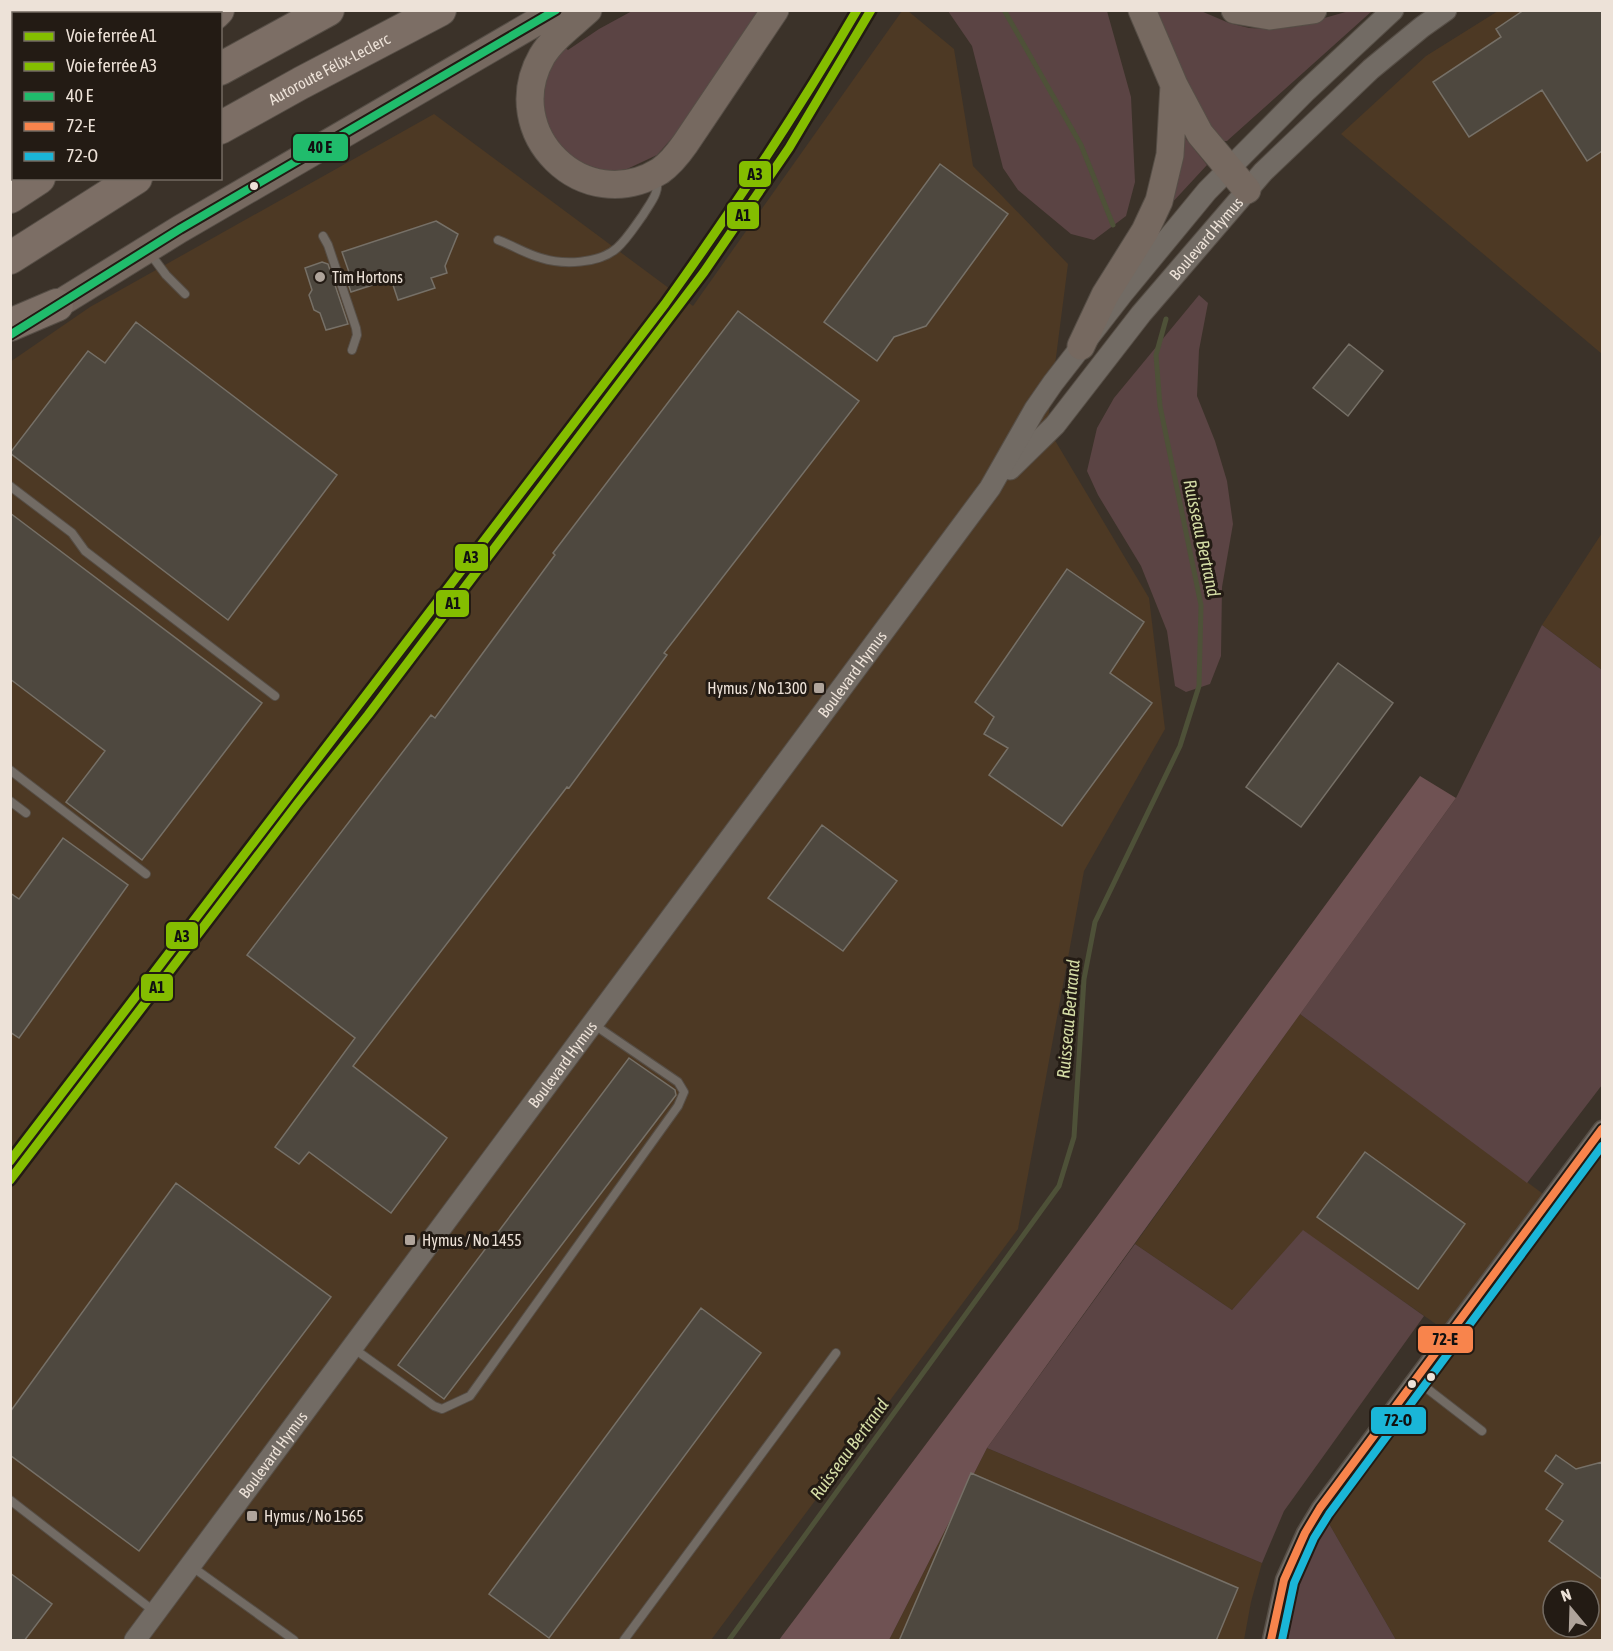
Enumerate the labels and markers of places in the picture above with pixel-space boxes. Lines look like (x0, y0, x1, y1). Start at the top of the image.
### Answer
unlabelled marker (248, 180, 260, 192)
place label: Tim Hortons (332, 268, 403, 286)
marker: Tim Hortons (313, 270, 327, 284)
place label: Hymus / No 1300 (707, 679, 807, 698)
marker: Hymus / No 1300 (812, 681, 826, 695)
place label: Hymus / No 1455 (422, 1231, 522, 1250)
marker: Hymus / No 1455 (403, 1233, 417, 1247)
unlabelled marker (1425, 1371, 1437, 1383)
unlabelled marker (1406, 1378, 1418, 1390)
place label: Hymus / No 1565 (264, 1507, 364, 1526)
marker: Hymus / No 1565 (245, 1509, 259, 1523)

